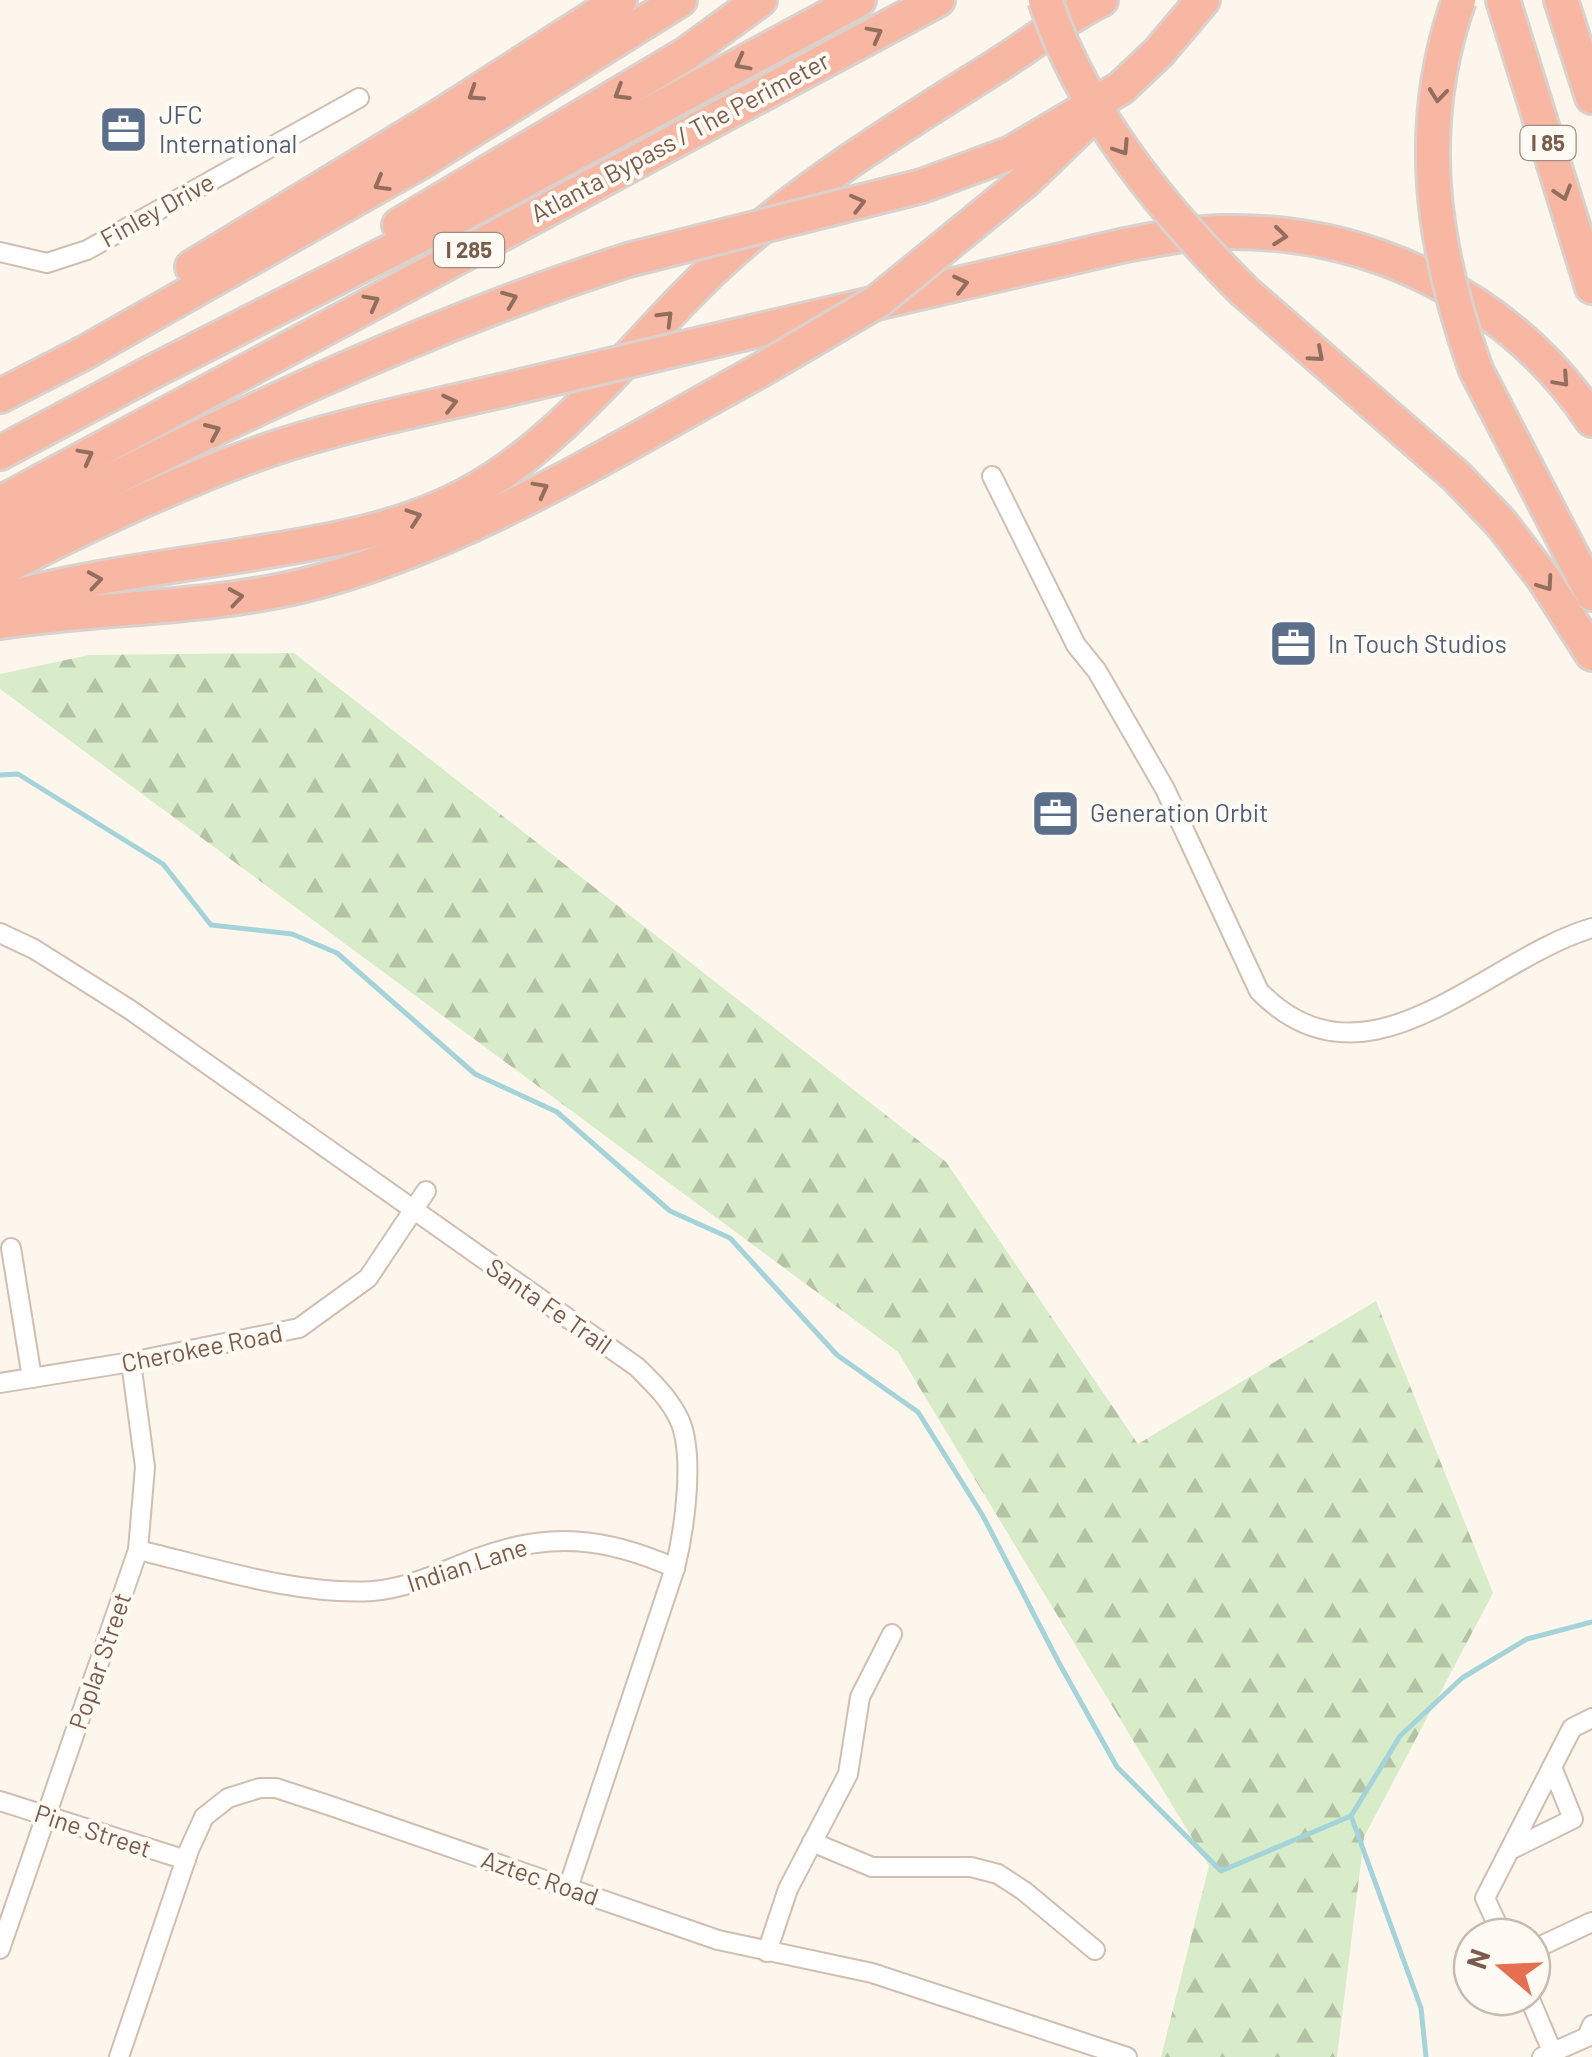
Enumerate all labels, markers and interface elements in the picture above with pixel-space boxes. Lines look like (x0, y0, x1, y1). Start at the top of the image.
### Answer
one-way arrow (864, 26, 882, 46)
street label: Atlanta Bypass / The Perimeter (525, 44, 834, 228)
one-way arrow (735, 51, 753, 70)
one-way arrow (467, 81, 485, 100)
one-way arrow (613, 81, 631, 100)
one-way arrow (1428, 87, 1449, 103)
place label: JFC International (159, 99, 297, 158)
office icon: JFC International (98, 103, 150, 155)
road number: I 85 (1520, 126, 1576, 160)
one-way arrow (1110, 137, 1129, 155)
street label: Finley Drive (95, 166, 218, 253)
one-way arrow (373, 172, 391, 192)
one-way arrow (1551, 184, 1572, 201)
one-way arrow (849, 193, 867, 214)
one-way arrow (1273, 224, 1289, 246)
road number: I 285 (434, 233, 504, 267)
one-way arrow (952, 275, 969, 296)
one-way arrow (500, 291, 518, 311)
one-way arrow (361, 295, 379, 315)
one-way arrow (654, 311, 672, 329)
one-way arrow (1306, 344, 1324, 362)
one-way arrow (1551, 368, 1569, 387)
one-way arrow (441, 394, 458, 415)
one-way arrow (203, 423, 221, 443)
one-way arrow (75, 449, 93, 469)
one-way arrow (530, 482, 548, 502)
one-way arrow (404, 508, 421, 529)
one-way arrow (87, 570, 104, 591)
one-way arrow (1534, 573, 1553, 591)
one-way arrow (228, 587, 244, 608)
office icon: In Touch Studios (1267, 618, 1319, 670)
place label: In Touch Studios (1328, 628, 1507, 658)
office icon: Generation Orbit (1029, 787, 1081, 839)
place label: Generation Orbit (1090, 797, 1268, 827)
street label: Santa Fe Trail (481, 1251, 618, 1359)
street label: Cherokee Road (119, 1317, 285, 1377)
street label: Indian Lane (403, 1531, 531, 1598)
street label: Poplar Street (62, 1588, 136, 1733)
street label: Pine Street (31, 1797, 156, 1863)
street label: Aztec Road (478, 1843, 603, 1911)
north arrow (1452, 1917, 1552, 2017)
text: N (1458, 1944, 1497, 1973)

